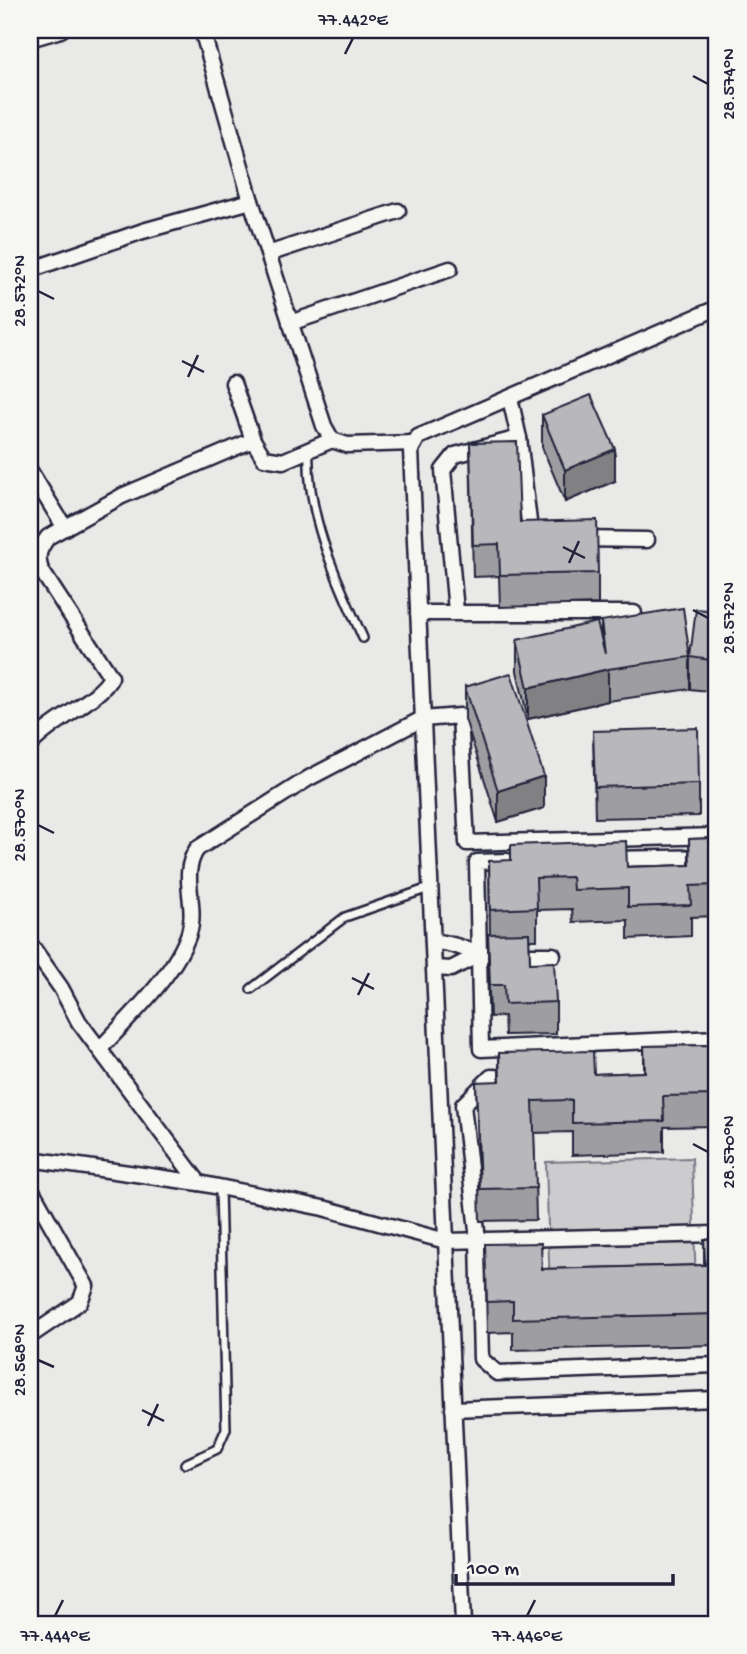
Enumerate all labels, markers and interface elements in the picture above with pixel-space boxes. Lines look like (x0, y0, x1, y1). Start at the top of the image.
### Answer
text: 77.442°E (317, 11, 389, 32)
text: 28.574°N (720, 48, 741, 120)
text: 28.572°N (11, 255, 32, 327)
text: 28.572°N (720, 582, 741, 654)
text: 28.570°N (11, 788, 32, 862)
text: 28.570°N (720, 1115, 741, 1189)
text: 28.568°N (11, 1324, 32, 1396)
scale bar (456, 1542, 674, 1586)
text: 100 m (466, 1558, 519, 1583)
text: 77.444°E (19, 1627, 90, 1648)
text: 77.446°E (491, 1627, 563, 1648)

